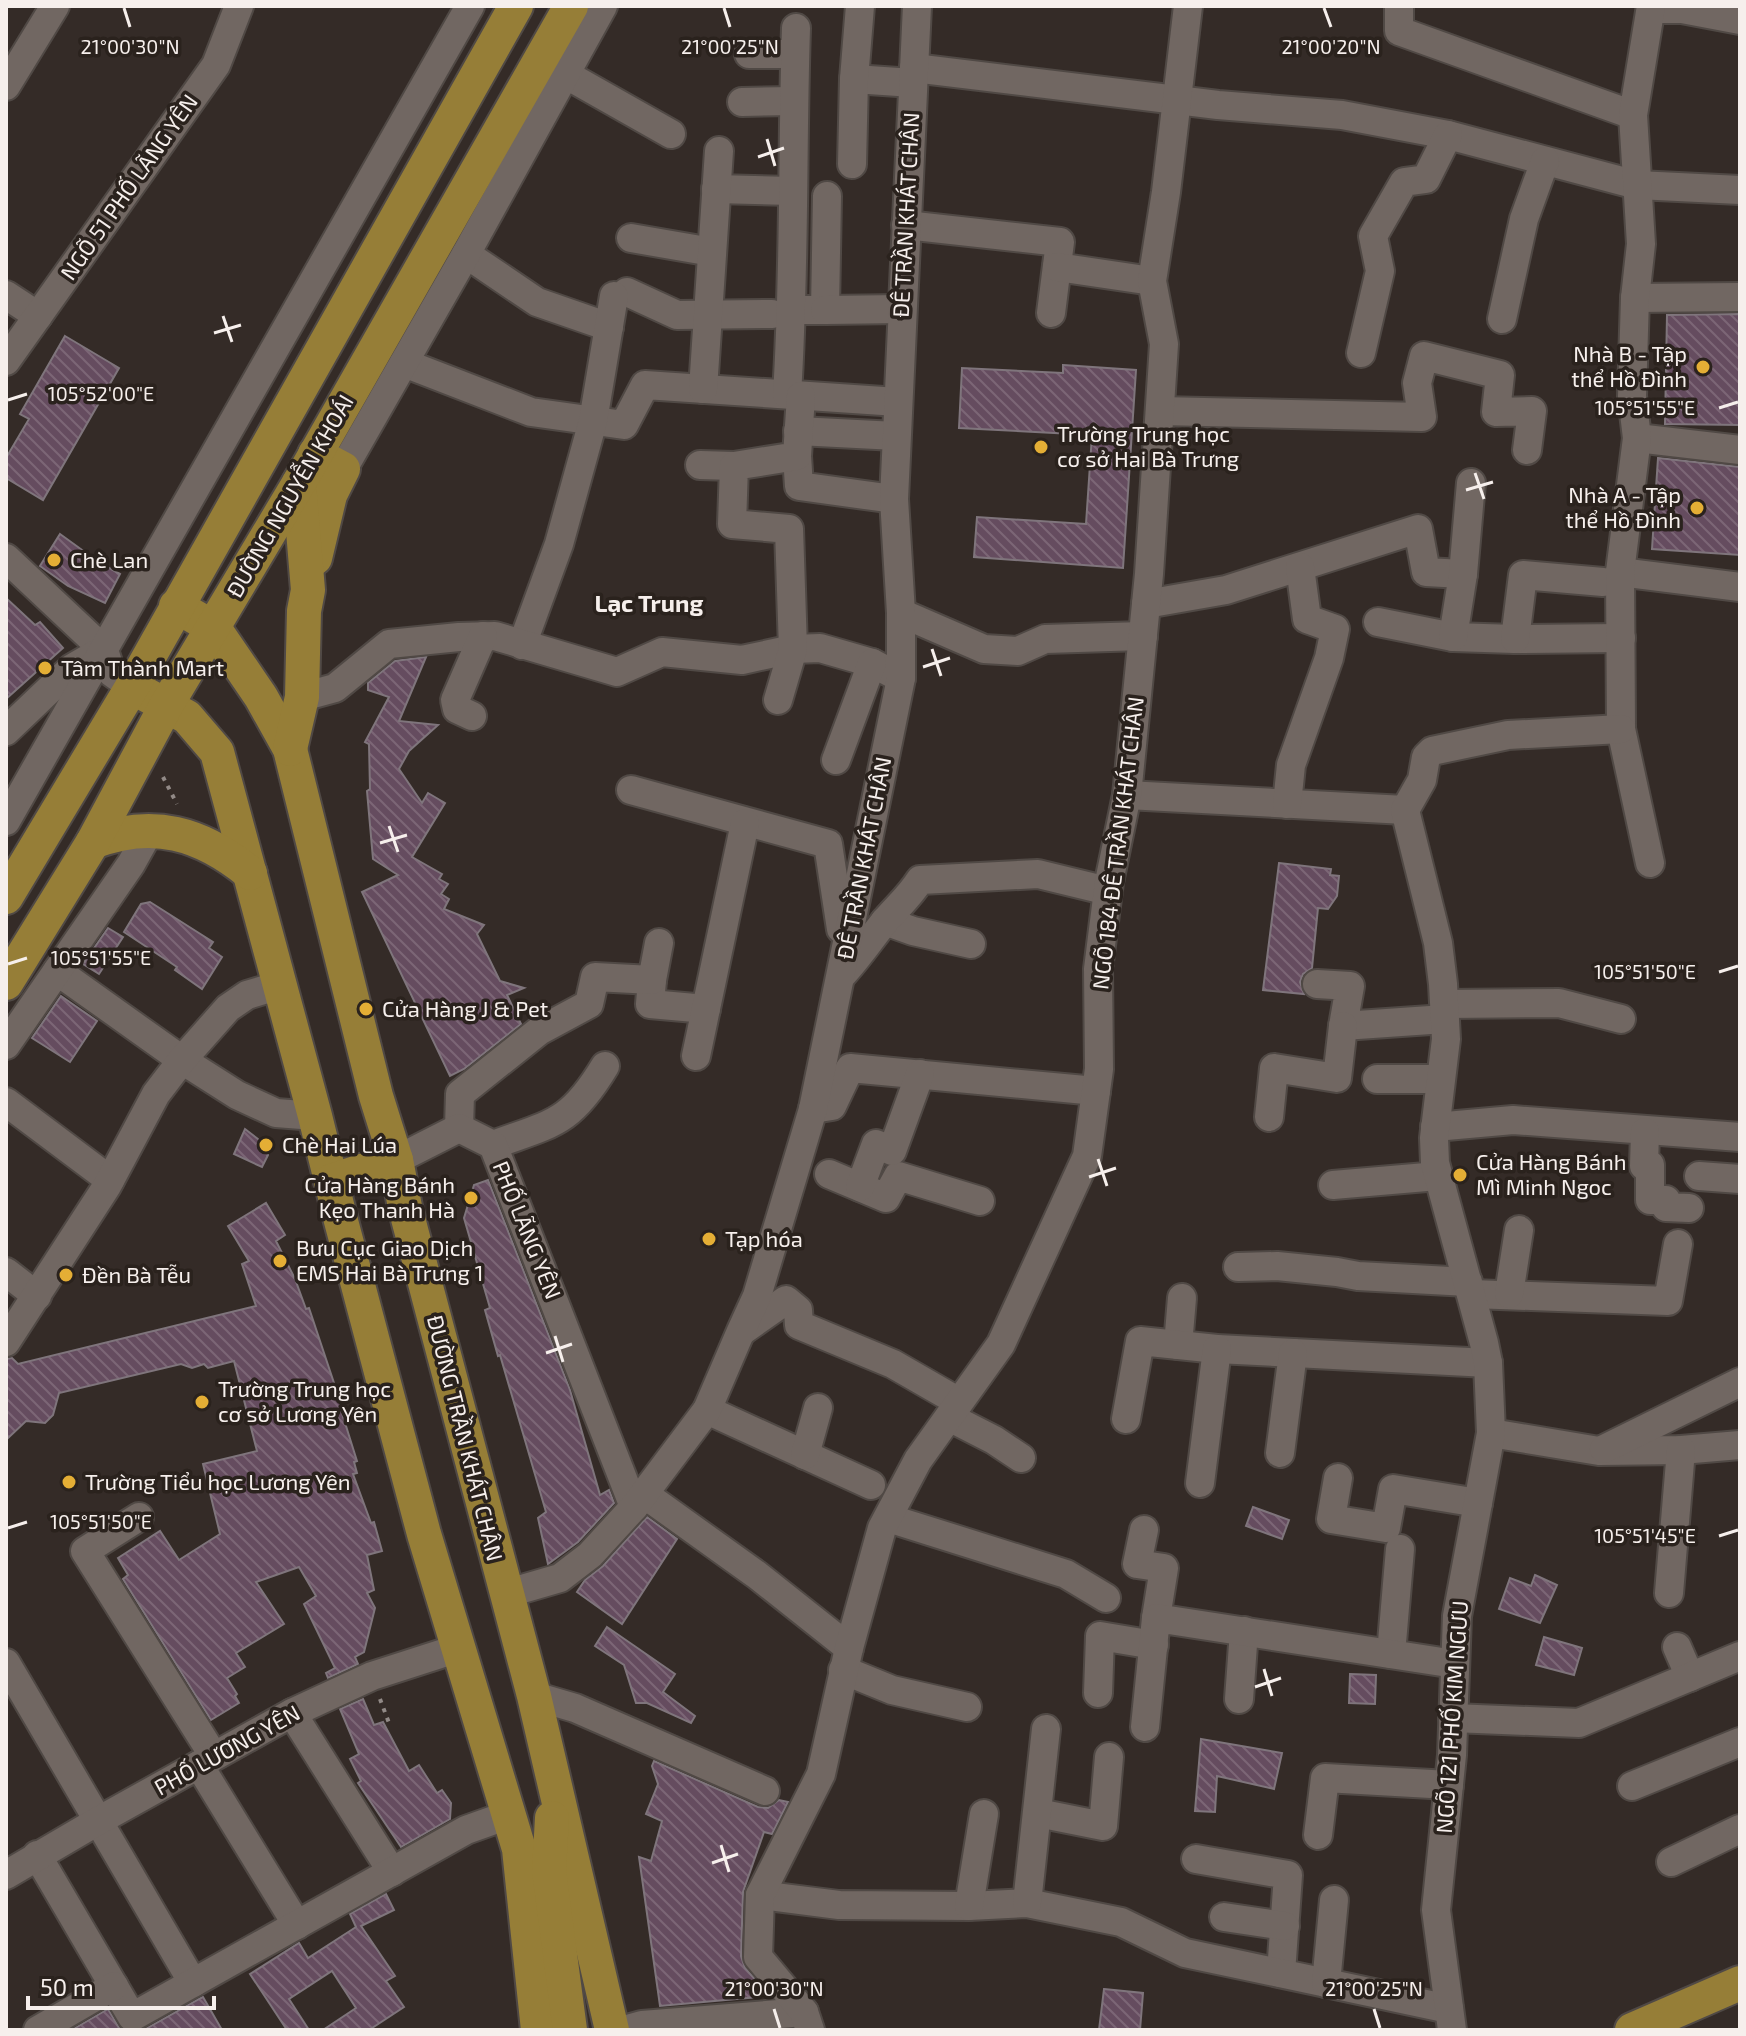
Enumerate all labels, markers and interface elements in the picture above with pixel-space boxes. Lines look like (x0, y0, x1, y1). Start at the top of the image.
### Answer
text: 21°00'30"N (80, 34, 180, 58)
text: 21°00'25"N (681, 34, 779, 58)
text: 21°00'20"N (1281, 34, 1381, 58)
street label: NGÕ 51 PHỐ LÃNG YÊN (53, 88, 202, 284)
street label: ĐÊ TRẦN KHÁT CHÂN (887, 112, 923, 318)
place label: Nhà B - Tập thể Hồ Đình (1571, 340, 1687, 391)
marker: Nhà B - Tập thể Hồ Đình (1694, 358, 1712, 376)
text: 105°52'00"E (48, 381, 154, 405)
street label: ĐƯỜNG NGUYỄN KHOÁI (220, 389, 358, 602)
text: 105°51'55"E (1595, 395, 1695, 419)
place label: Trường Trung học cơ sở Hai Bà Trưng (1057, 420, 1239, 471)
marker: Trường Trung học cơ sở Hai Bà Trưng (1032, 438, 1050, 456)
place label: Nhà A - Tập thể Hồ Đình (1565, 481, 1681, 532)
marker: Nhà A - Tập thể Hồ Đình (1688, 499, 1706, 517)
place label: Chè Lan (70, 546, 148, 572)
marker: Chè Lan (45, 551, 63, 569)
district label: Lạc Trung (595, 588, 703, 617)
place label: Tâm Thành Mart (61, 654, 224, 680)
marker: Tâm Thành Mart (36, 659, 54, 677)
street label: NGÕ 184 ĐÊ TRẦN KHÁT CHÂN (1086, 695, 1148, 991)
street label: ĐÊ TRẦN KHÁT CHÂN (831, 754, 895, 961)
text: 105°51'55"E (51, 945, 151, 969)
text: 105°51'50"E (1594, 959, 1696, 983)
place label: Cửa Hàng J & Pet (382, 995, 548, 1021)
marker: Cửa Hàng J & Pet (357, 1000, 375, 1018)
place label: Chè Hai Lúa (282, 1131, 397, 1157)
marker: Chè Hai Lúa (257, 1136, 275, 1154)
place label: Cửa Hàng Bánh Mì Minh Ngoc (1476, 1148, 1627, 1199)
street label: PHỐ LÃNG YÊN (488, 1157, 568, 1302)
marker: Cửa Hàng Bánh Mì Minh Ngoc (1451, 1166, 1469, 1184)
place label: Cửa Hàng Bánh Kẹo Thanh Hà (304, 1171, 455, 1222)
marker: Cửa Hàng Bánh Kẹo Thanh Hà (462, 1189, 480, 1207)
place label: Tạp hóa (725, 1225, 803, 1251)
marker: Tạp hóa (700, 1230, 718, 1248)
place label: Bưu Cục Giao Dịch EMS Hai Bà Trưng 1 (296, 1234, 484, 1285)
marker: Bưu Cục Giao Dịch EMS Hai Bà Trưng 1 (271, 1252, 289, 1270)
place label: Đền Bà Tễu (82, 1261, 191, 1287)
marker: Đền Bà Tễu (57, 1266, 75, 1284)
street label: ĐƯỜNG TRẦN KHÁT CHÂN (423, 1312, 509, 1563)
place label: Trường Trung học cơ sở Lương Yên (218, 1375, 391, 1426)
marker: Trường Trung học cơ sở Lương Yên (193, 1393, 211, 1411)
place label: Trường Tiểu học Lương Yên (85, 1468, 351, 1494)
marker: Trường Tiểu học Lương Yên (60, 1473, 78, 1491)
text: 105°51'50"E (50, 1509, 152, 1533)
text: 105°51'45"E (1594, 1523, 1696, 1547)
street label: NGÕ 121 PHỐ KIM NGƯU (1429, 1600, 1472, 1834)
street label: PHỐ LƯƠNG YÊN (149, 1698, 304, 1800)
scale bar (28, 1960, 214, 2010)
text: 50 m (40, 1972, 94, 2001)
text: 21°00'30"N (724, 1976, 824, 2000)
text: 21°00'25"N (1325, 1976, 1423, 2000)

